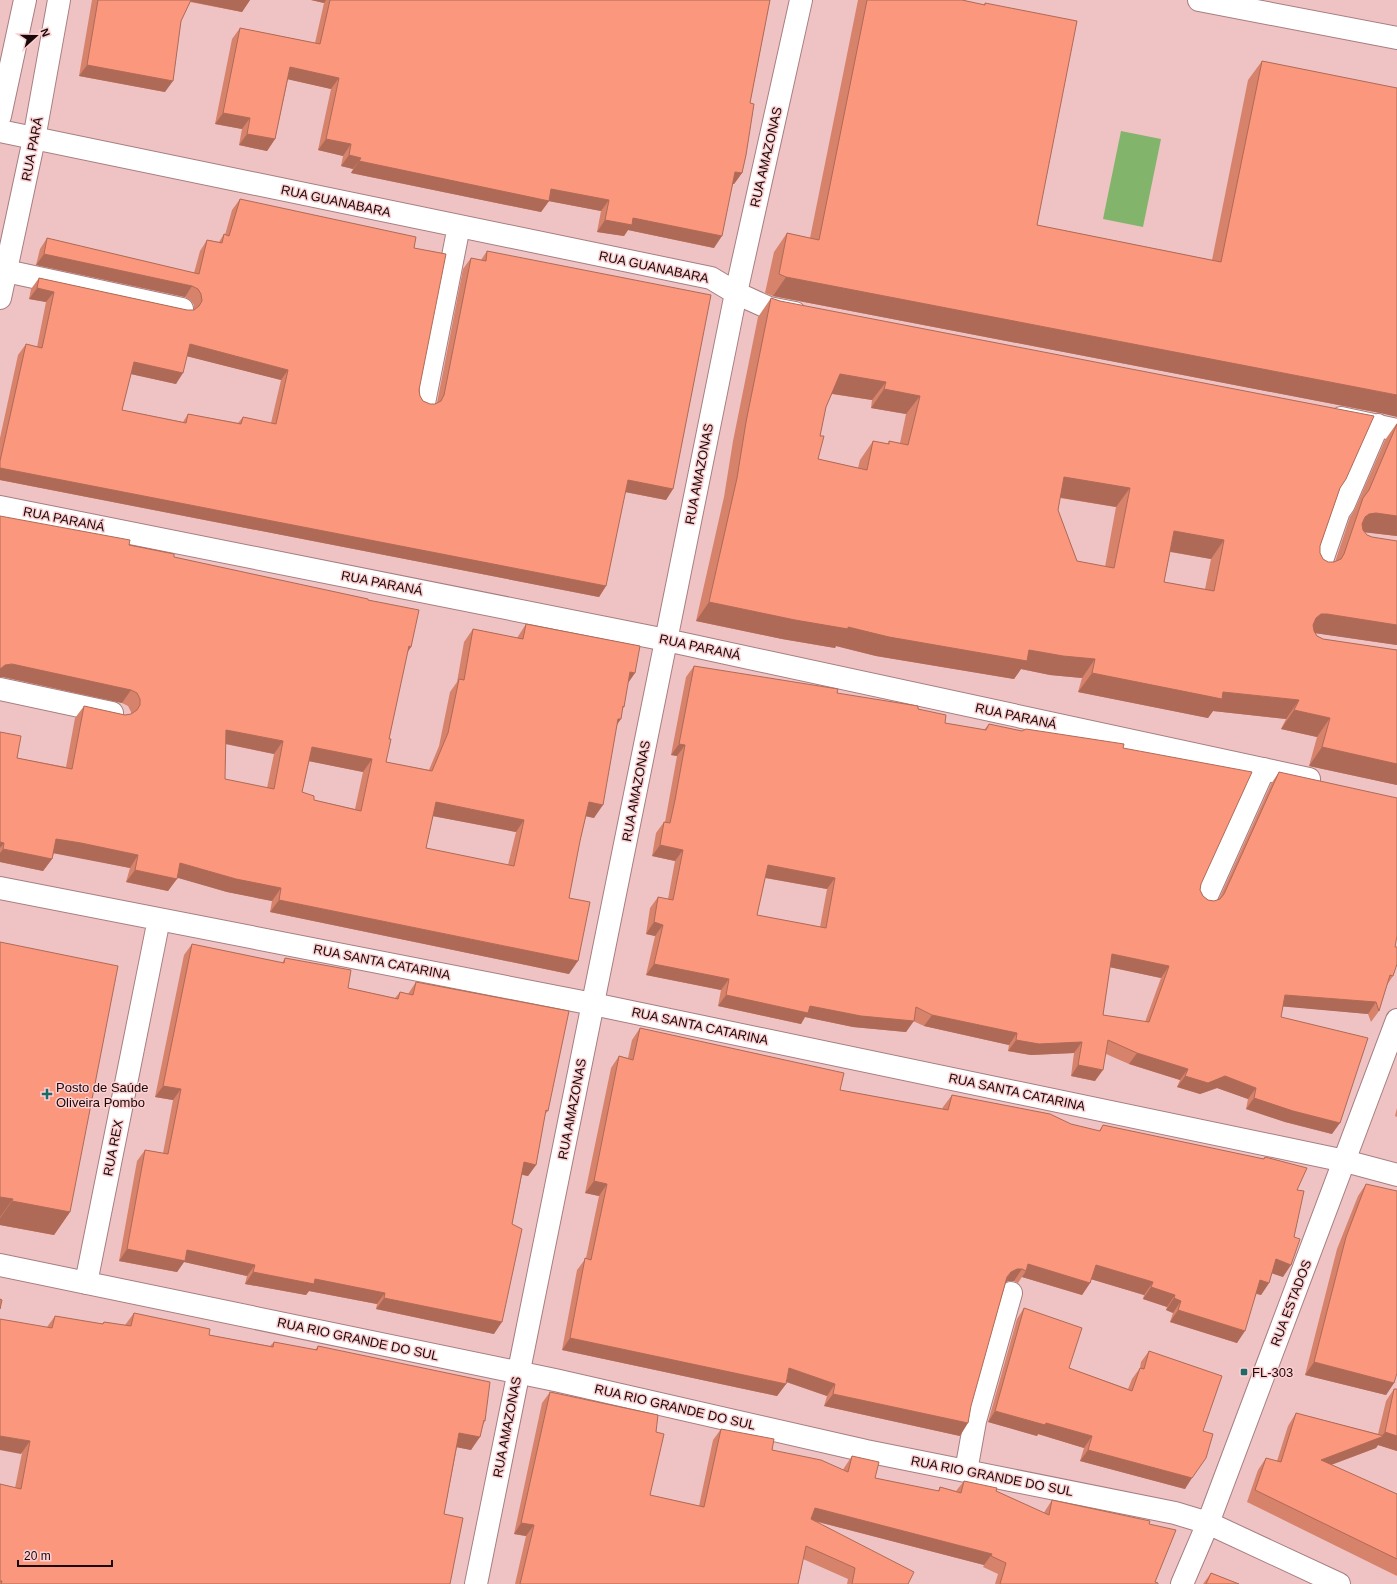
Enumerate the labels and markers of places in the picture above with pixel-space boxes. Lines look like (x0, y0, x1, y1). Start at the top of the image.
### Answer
place label: Posto de Saúde Oliveira Pombo (56, 1080, 149, 1110)
marker: Posto de Saúde Oliveira Pombo (41, 1088, 53, 1100)
place label: FL-303 (1252, 1365, 1293, 1380)
marker: FL-303 (1239, 1367, 1249, 1377)

